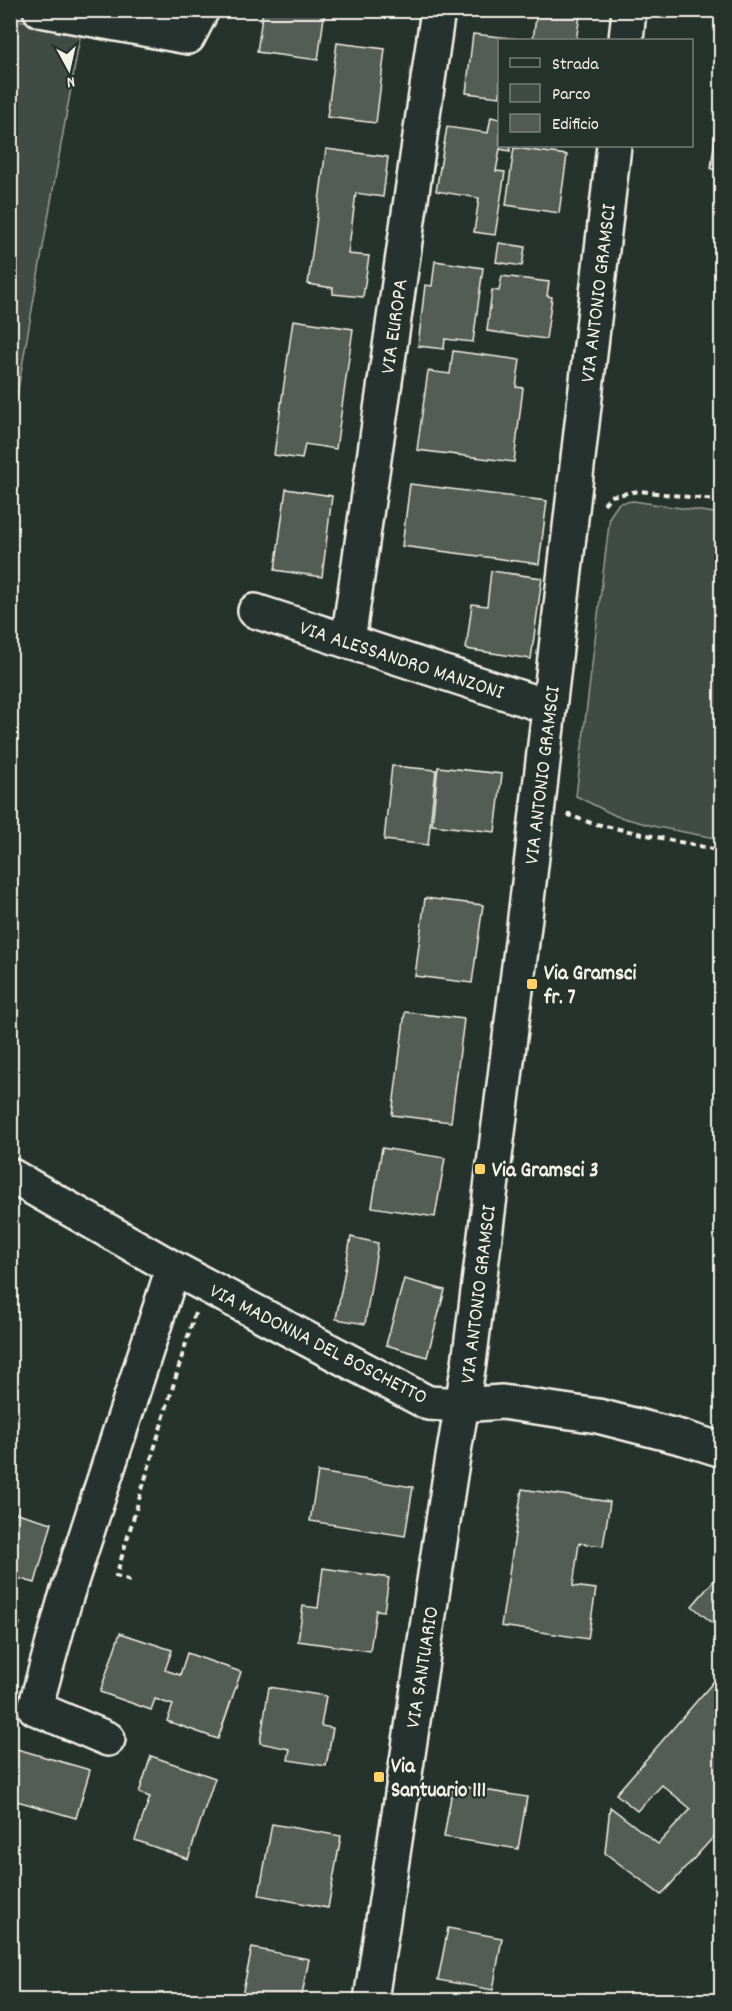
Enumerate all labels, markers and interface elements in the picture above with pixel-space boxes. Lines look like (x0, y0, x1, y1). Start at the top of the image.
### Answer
north arrow (39, 39, 99, 99)
legend (498, 39, 693, 147)
text: Strada (552, 53, 599, 78)
text: N (65, 69, 76, 93)
text: Parco (552, 83, 591, 108)
text: Edificio (552, 113, 599, 138)
street label: VIA ANTONIO GRAMSCI (574, 202, 626, 384)
street label: VIA EUROPA (374, 277, 417, 376)
street label: VIA ALESSANDRO MANZONI (295, 615, 508, 709)
street label: VIA ANTONIO GRAMSCI (518, 684, 570, 866)
place label: Via Gramsci fr. 7 (543, 960, 637, 1014)
marker: Via Gramsci fr. 7 (525, 977, 539, 991)
place label: Via Gramsci 3 (492, 1157, 599, 1187)
marker: Via Gramsci 3 (473, 1162, 487, 1176)
street label: VIA ANTONIO GRAMSCI (454, 1203, 506, 1385)
street label: VIA MADONNA DEL BOSCHETTO (203, 1278, 432, 1414)
street label: VIA SANTUARIO (400, 1604, 448, 1730)
place label: Via Santuario 111 (391, 1753, 486, 1807)
marker: Via Santuario 111 (372, 1770, 386, 1784)

